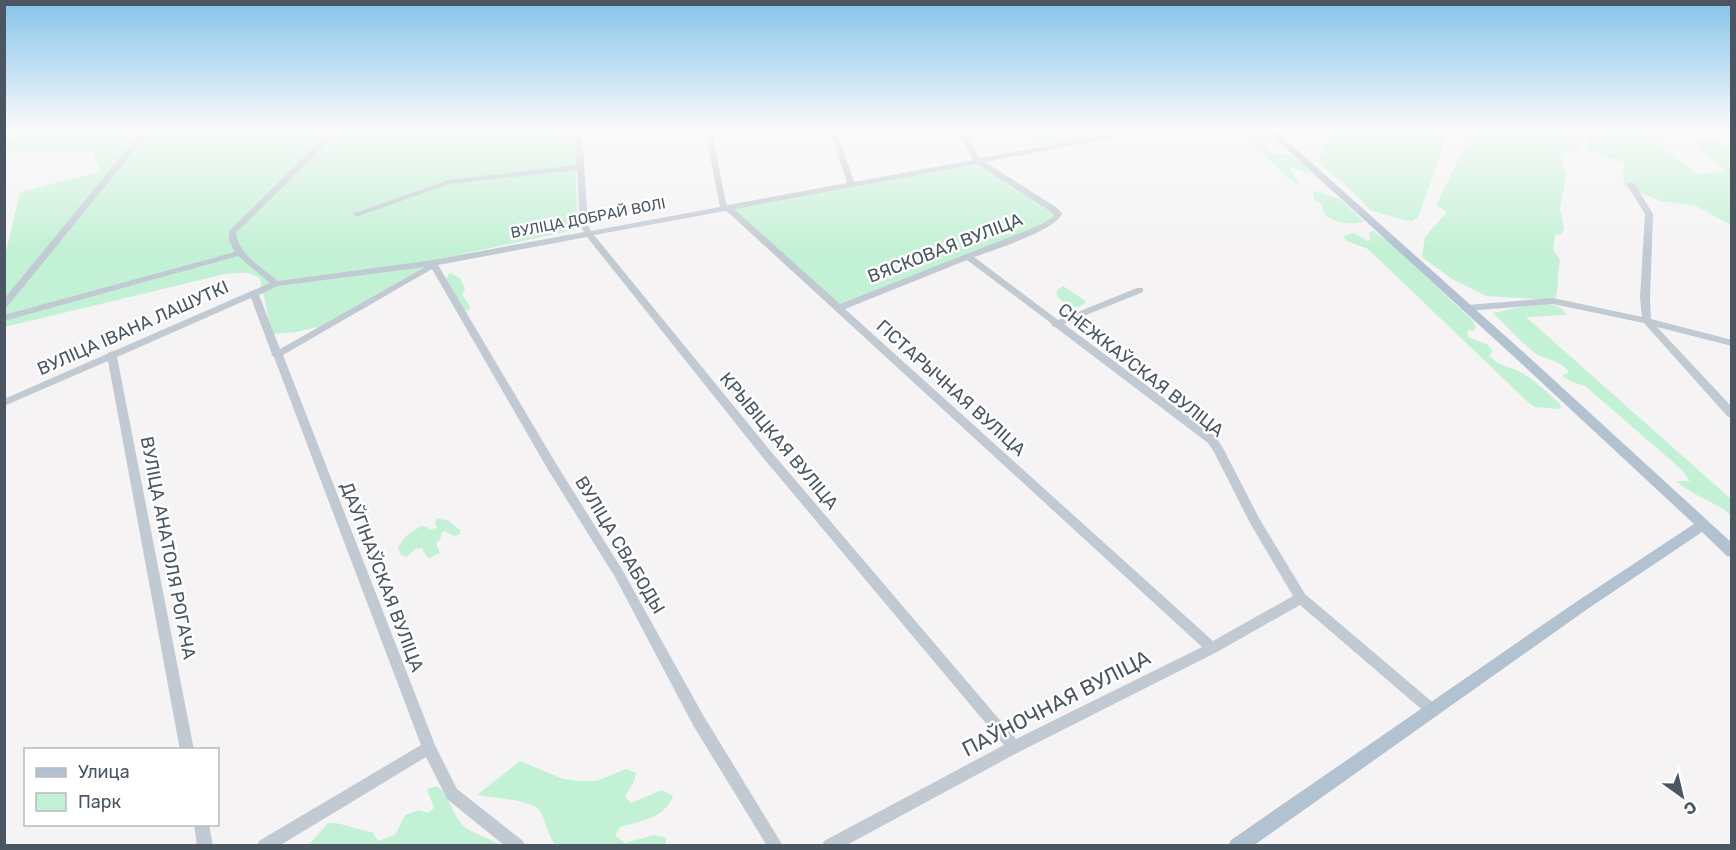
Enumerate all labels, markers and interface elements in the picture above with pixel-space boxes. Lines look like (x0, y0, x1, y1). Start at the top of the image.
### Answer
street label: ВУЛІЦА ДОБРАЙ ВОЛІ (509, 194, 667, 242)
street label: ВЯСКОВАЯ ВУЛІЦА (864, 208, 1026, 288)
street label: ВУЛІЦА ІВАНА ЛАШУТКІ (34, 276, 232, 380)
street label: СНЕЖКАЎСКАЯ ВУЛІЦА (1054, 298, 1228, 442)
street label: ГІСТАРЫЧНАЯ ВУЛІЦА (872, 315, 1030, 461)
street label: КРЫВІЦКАЯ ВУЛІЦА (715, 368, 843, 514)
street label: ВУЛІЦА АНАТОЛЯ РОГАЧА (136, 435, 200, 661)
street label: ВУЛІЦА СВАБОДЫ (570, 472, 670, 618)
street label: ДАЎГІНАЎСКАЯ ВУЛІЦА (336, 479, 428, 675)
street label: ПАЎНОЧНАЯ ВУЛІЦА (958, 645, 1154, 761)
legend (24, 748, 219, 826)
text: Улица (78, 761, 130, 783)
north arrow (1652, 766, 1712, 826)
text: Парк (78, 791, 122, 813)
text: С (1680, 797, 1700, 819)

